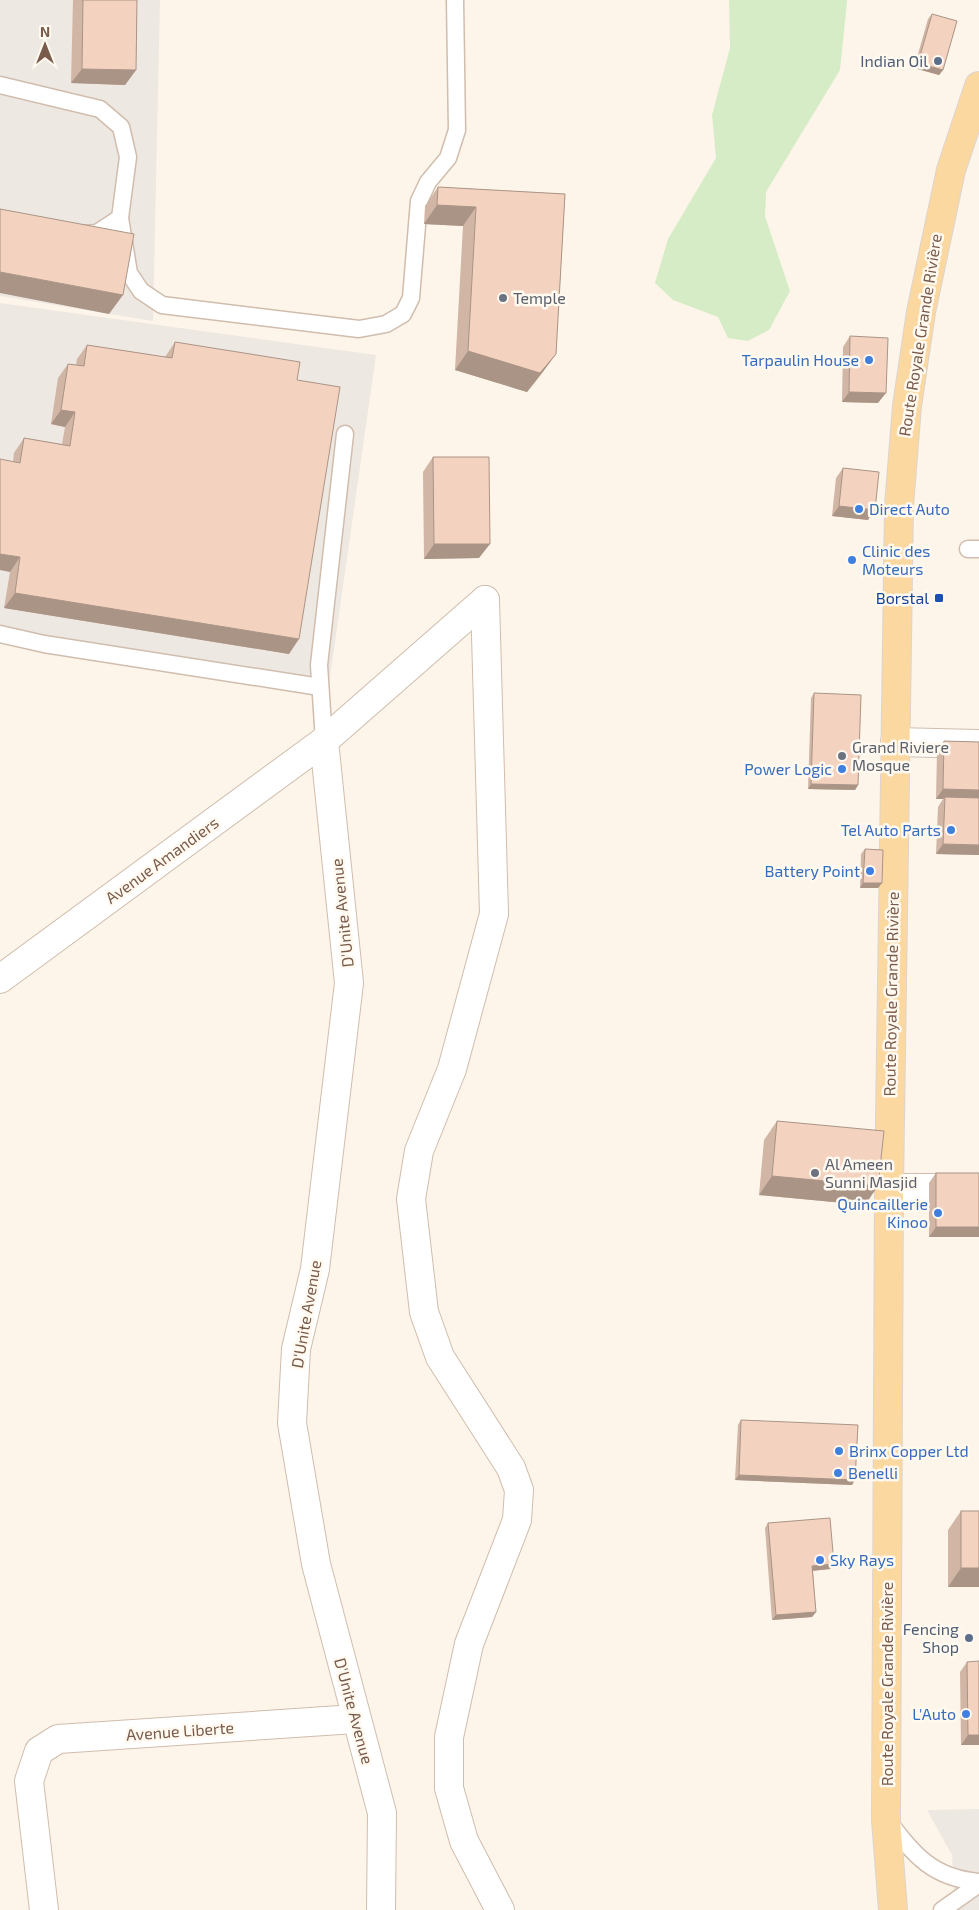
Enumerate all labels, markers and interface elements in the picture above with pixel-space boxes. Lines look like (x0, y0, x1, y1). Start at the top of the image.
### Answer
north arrow (20, 20, 70, 70)
text: N (40, 23, 50, 40)
place label: Indian Oil (860, 51, 928, 70)
marker: Indian Oil (932, 55, 944, 67)
street label: Route Royale Grande Rivière (894, 232, 945, 438)
place label: Temple (513, 288, 566, 307)
marker: Temple (497, 292, 509, 304)
place label: Tarpaulin House (742, 350, 859, 369)
marker: Tarpaulin House (863, 354, 875, 366)
place label: Direct Auto (869, 499, 950, 518)
marker: Direct Auto (853, 503, 865, 515)
place label: Clinic des Moteurs (862, 541, 930, 578)
marker: Clinic des Moteurs (846, 554, 858, 566)
place label: Borstal (876, 588, 929, 607)
marker: Borstal (933, 592, 945, 604)
place label: Grand Riviere Mosque (852, 737, 949, 774)
marker: Grand Riviere Mosque (836, 750, 848, 762)
place label: Power Logic (744, 759, 832, 778)
marker: Power Logic (836, 763, 848, 775)
street label: Avenue Amandiers (101, 812, 222, 907)
place label: Tel Auto Parts (841, 820, 941, 839)
marker: Tel Auto Parts (945, 824, 957, 836)
street label: D'Unite Avenue (326, 858, 357, 968)
place label: Battery Point (765, 861, 860, 880)
marker: Battery Point (864, 865, 876, 877)
street label: Route Royale Grande Rivière (879, 891, 902, 1097)
place label: Al Ameen Sunni Masjid (825, 1154, 917, 1192)
marker: Al Ameen Sunni Masjid (809, 1167, 821, 1179)
place label: Quincaillerie Kinoo (837, 1194, 928, 1231)
marker: Quincaillerie Kinoo (932, 1207, 944, 1219)
street label: D'Unite Avenue (287, 1258, 324, 1369)
place label: Brinx Copper Ltd (849, 1441, 969, 1460)
marker: Brinx Copper Ltd (833, 1445, 845, 1457)
place label: Benelli (848, 1463, 898, 1482)
marker: Benelli (832, 1467, 844, 1479)
place label: Sky Rays (830, 1550, 894, 1569)
marker: Sky Rays (814, 1554, 826, 1566)
street label: Route Royale Grande Rivière (877, 1582, 896, 1786)
place label: Fencing Shop (903, 1619, 959, 1656)
marker: Fencing Shop (963, 1632, 975, 1644)
street label: D'Unite Avenue (331, 1656, 378, 1766)
place label: L'Auto (912, 1704, 956, 1723)
marker: L'Auto (960, 1708, 972, 1720)
street label: Avenue Liberte (125, 1717, 235, 1744)

